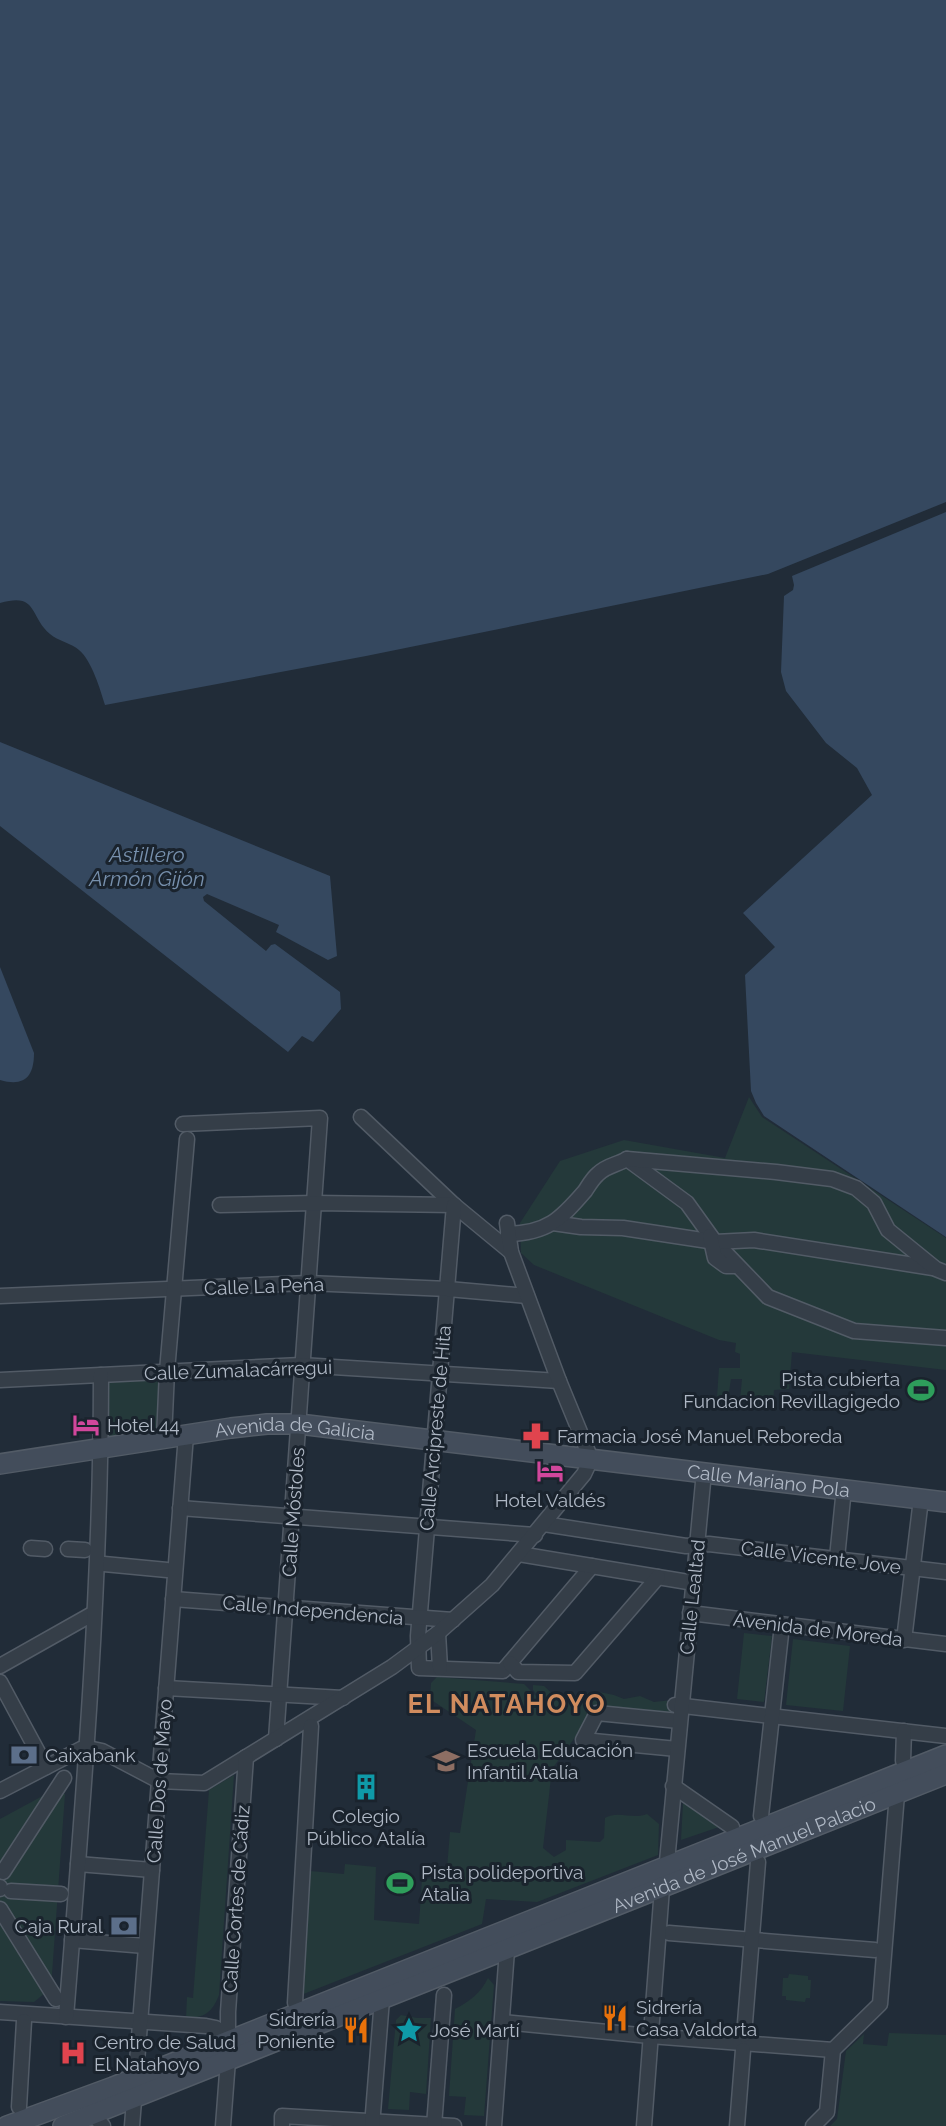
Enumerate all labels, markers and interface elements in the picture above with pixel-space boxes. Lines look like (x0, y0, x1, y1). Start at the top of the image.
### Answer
water label: Astillero Armón Gijón (88, 842, 205, 891)
street label: Calle La Peña (204, 1273, 324, 1299)
street label: Calle Arcipreste de Hita (415, 1324, 455, 1532)
street label: Calle Zumalacárregui (144, 1356, 332, 1384)
place label: Pista cubierta Fundacion Revillagigedo (683, 1368, 900, 1412)
sports icon: Pista cubierta Fundacion Revillagigedo (906, 1375, 936, 1405)
hotel icon: Hotel 44 (71, 1410, 101, 1440)
street label: Avenida de Galicia (213, 1413, 377, 1444)
place label: Hotel 44 (107, 1414, 180, 1436)
pharmacy icon: Farmacia José Manuel Reboreda (521, 1421, 551, 1451)
place label: Farmacia José Manuel Reboreda (557, 1425, 842, 1447)
street label: Calle Móstoles (278, 1447, 308, 1577)
hotel icon: Hotel Valdés (535, 1456, 565, 1486)
street label: Calle Mariano Pola (686, 1460, 851, 1501)
place label: Hotel Valdés (495, 1489, 605, 1511)
street label: Calle Vicente Jove (740, 1536, 902, 1578)
street label: Calle Lealtad (675, 1538, 709, 1656)
street label: Calle Independencia (222, 1591, 404, 1629)
street label: Avenida de Moreda (732, 1608, 904, 1650)
district label: EL NATAHOYO (407, 1689, 607, 1719)
street label: Calle Dos de Mayo (142, 1698, 176, 1864)
place label: Escuela Educación Infantil Atalía (467, 1739, 633, 1783)
bank icon: Caixabank (9, 1740, 39, 1770)
place label: Caixabank (45, 1744, 136, 1766)
school or university icon: Escuela Educación Infantil Atalía (431, 1746, 461, 1776)
building icon: Colegio Público Atalía (351, 1772, 381, 1802)
street label: Avenida de José Manuel Palacio (609, 1792, 879, 1917)
street label: Calle Cortes de Cádiz (218, 1804, 254, 1994)
place label: Colegio Público Atalía (307, 1805, 425, 1849)
place label: Pista polideportiva Atalia (421, 1861, 583, 1905)
sports icon: Pista polideportiva Atalia (385, 1868, 415, 1898)
bank icon: Caja Rural (109, 1911, 139, 1941)
place label: Caja Rural (14, 1915, 104, 1937)
place label: Sidrería Casa Valdorta (636, 1996, 757, 2040)
restaurant icon: Sidrería Casa Valdorta (600, 2003, 630, 2033)
place label: Sidrería Poniente (257, 2008, 335, 2052)
restaurant icon: Sidrería Poniente (341, 2015, 371, 2045)
place icon: José Martí (394, 2015, 424, 2045)
place label: José Martí (430, 2019, 520, 2041)
place label: Centro de Salud El Natahoyo (94, 2031, 236, 2075)
hospital icon: Centro de Salud El Natahoyo (58, 2038, 88, 2068)

